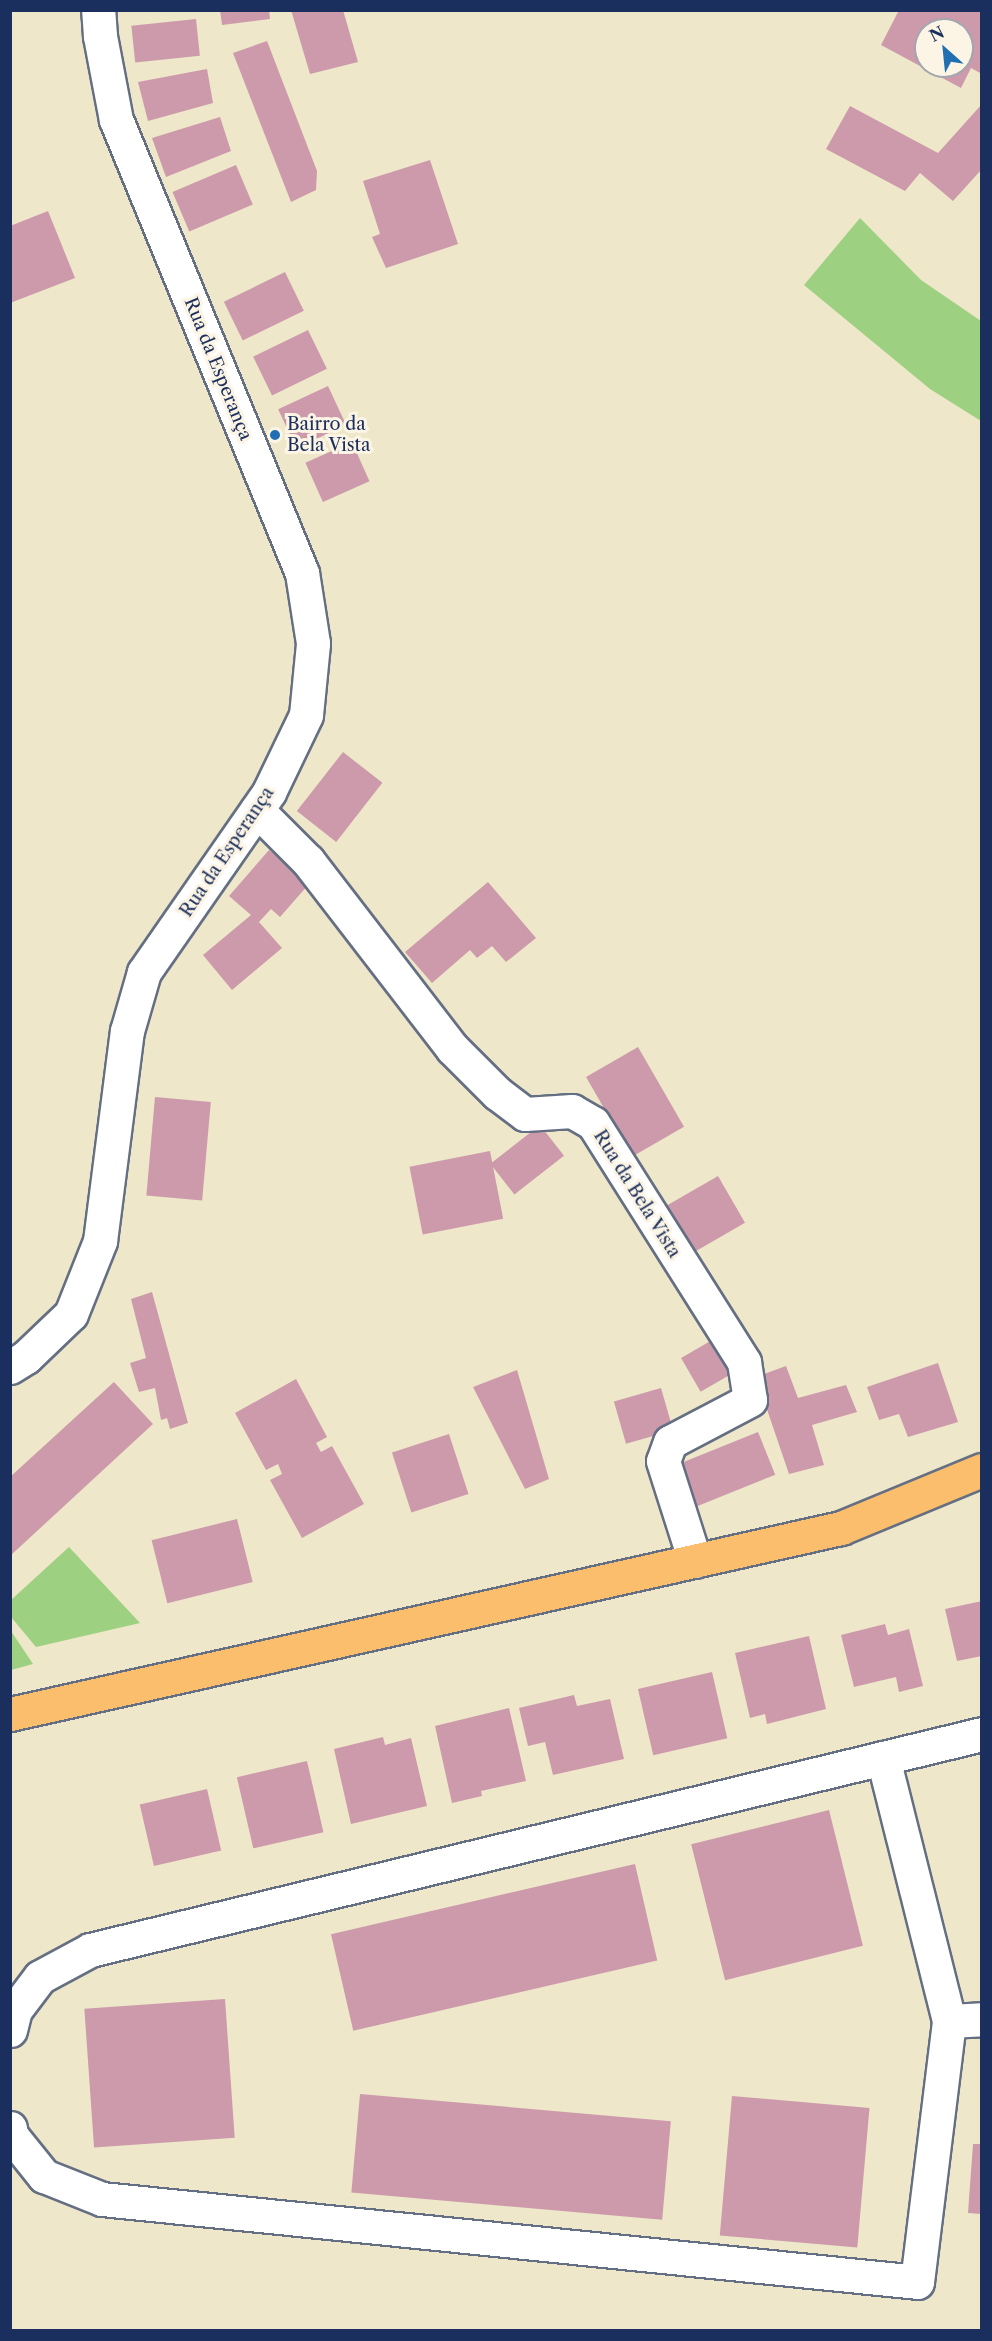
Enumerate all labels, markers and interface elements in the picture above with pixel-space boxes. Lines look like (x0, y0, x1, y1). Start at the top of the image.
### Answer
north arrow (914, 18, 974, 78)
text: N (926, 22, 947, 46)
street label: Rua da Esperança (179, 294, 257, 444)
place label: Bairro da Bela Vista (287, 414, 371, 456)
marker: Bairro da Bela Vista (268, 428, 282, 442)
street label: Rua da Esperança (175, 783, 279, 921)
street label: Rua da Bela Vista (589, 1125, 685, 1263)

